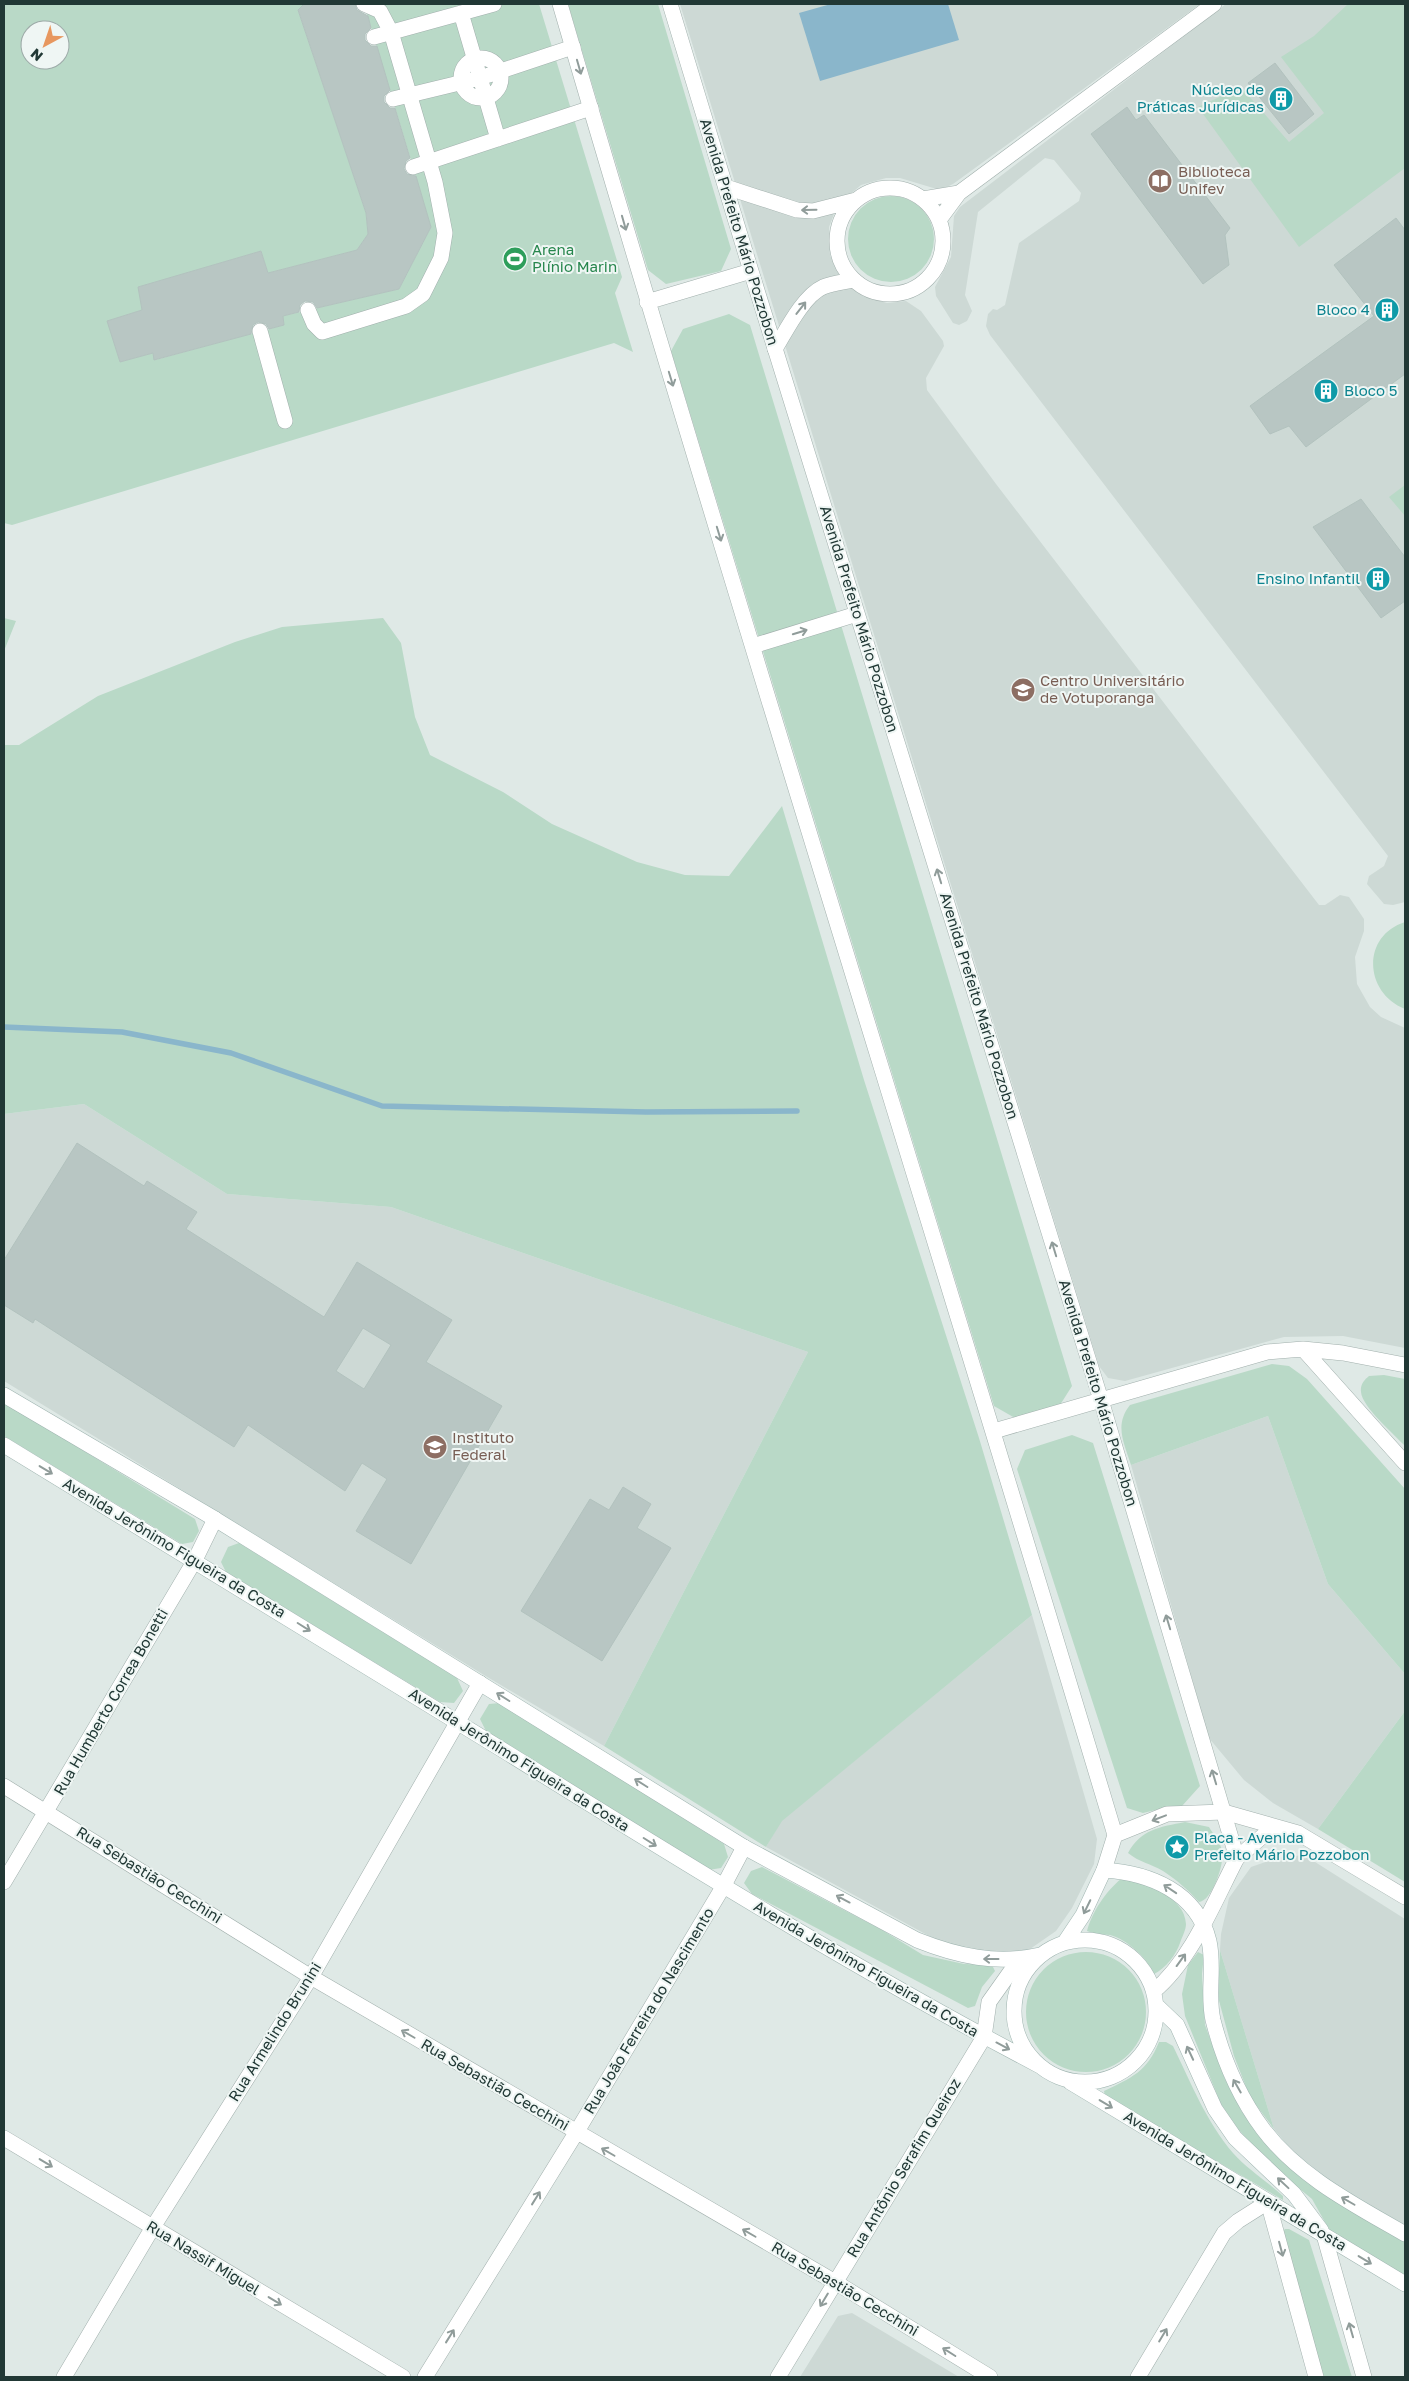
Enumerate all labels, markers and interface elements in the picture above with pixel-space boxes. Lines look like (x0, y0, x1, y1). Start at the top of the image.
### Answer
north arrow (20, 20, 70, 70)
text: N (27, 45, 46, 65)
one-way arrow (574, 59, 584, 75)
place label: Núcleo de Práticas Jurídicas (1137, 80, 1264, 115)
building icon: Núcleo de Práticas Jurídicas (1268, 86, 1294, 112)
street label: Avenida Prefeito Mário Pozzobon (697, 116, 783, 347)
place label: Biblioteca Unifev (1178, 162, 1250, 197)
library icon: Biblioteca Unifev (1147, 168, 1173, 194)
one-way arrow (801, 205, 817, 215)
one-way arrow (620, 215, 630, 231)
place label: Arena Plínio Marin (532, 240, 617, 275)
sports icon: Arena Plínio Marin (502, 246, 528, 272)
building icon: Bloco 4 (1374, 297, 1400, 323)
place label: Bloco 4 (1316, 300, 1370, 318)
one-way arrow (796, 301, 806, 315)
one-way arrow (667, 371, 677, 387)
building icon: Bloco 5 (1313, 378, 1339, 404)
place label: Bloco 5 (1344, 381, 1397, 399)
street label: Avenida Prefeito Mário Pozzobon (817, 503, 903, 734)
one-way arrow (714, 526, 724, 542)
building icon: Ensino Infantil (1365, 566, 1391, 592)
place label: Ensino Infantil (1256, 569, 1360, 587)
one-way arrow (791, 626, 807, 636)
place label: Centro Universitário de Votuporanga (1040, 671, 1185, 706)
school or university icon: Centro Universitário de Votuporanga (1010, 677, 1036, 703)
one-way arrow (933, 868, 943, 884)
street label: Avenida Prefeito Mário Pozzobon (937, 890, 1023, 1121)
one-way arrow (1049, 1241, 1059, 1257)
street label: Avenida Prefeito Mário Pozzobon (1056, 1277, 1142, 1508)
place label: Instituto Federal (452, 1428, 514, 1463)
school or university icon: Instituto Federal (422, 1434, 448, 1460)
one-way arrow (38, 1465, 52, 1475)
street label: Avenida Jerônimo Figueira da Costa (60, 1473, 289, 1621)
street label: Rua Humberto Correa Bonetti (49, 1605, 171, 1798)
one-way arrow (1162, 1614, 1172, 1630)
one-way arrow (296, 1622, 310, 1632)
street label: Avenida Jerônimo Figueira da Costa (406, 1684, 633, 1835)
one-way arrow (497, 1692, 511, 1702)
one-way arrow (1209, 1770, 1219, 1786)
one-way arrow (634, 1778, 648, 1789)
one-way arrow (1152, 1813, 1167, 1823)
street label: Rua Sebastião Cecchini (73, 1822, 226, 1926)
place label: Placa - Avenida Prefeito Mário Pozzobon (1194, 1828, 1369, 1863)
place icon: Placa - Avenida Prefeito Mário Pozzobon (1164, 1834, 1190, 1860)
one-way arrow (643, 1837, 657, 1847)
one-way arrow (1163, 1884, 1177, 1894)
one-way arrow (835, 1894, 850, 1904)
street label: Avenida Jerônimo Figueira da Costa (751, 1896, 982, 2040)
one-way arrow (1081, 1899, 1091, 1914)
street label: Rua João Ferreira do Nascimento (579, 1904, 717, 2117)
one-way arrow (1176, 1953, 1186, 1967)
one-way arrow (984, 1954, 1000, 1964)
street label: Rua Armelindo Brunini (224, 1959, 324, 2104)
one-way arrow (401, 2029, 415, 2039)
street label: Rua Sebastião Cecchini (418, 2034, 573, 2134)
one-way arrow (995, 2041, 1010, 2051)
one-way arrow (1184, 2046, 1194, 2061)
street label: Rua Antônio Serafim Queiroz (842, 2074, 964, 2260)
one-way arrow (1231, 2079, 1241, 2093)
one-way arrow (1099, 2099, 1113, 2110)
street label: Avenida Jerônimo Figueira da Costa (1121, 2106, 1350, 2254)
one-way arrow (602, 2146, 616, 2156)
one-way arrow (38, 2159, 52, 2169)
one-way arrow (1277, 2177, 1290, 2189)
one-way arrow (532, 2191, 542, 2205)
one-way arrow (1341, 2195, 1356, 2205)
street label: Rua Nassif Miguel (144, 2216, 264, 2298)
one-way arrow (743, 2227, 757, 2237)
street label: Rua Sebastião Cecchini (769, 2237, 922, 2339)
one-way arrow (1277, 2241, 1287, 2257)
one-way arrow (1358, 2255, 1372, 2265)
one-way arrow (818, 2293, 828, 2307)
one-way arrow (268, 2296, 282, 2306)
one-way arrow (1346, 2323, 1355, 2339)
one-way arrow (446, 2329, 456, 2343)
one-way arrow (1159, 2329, 1169, 2343)
one-way arrow (942, 2346, 956, 2356)

